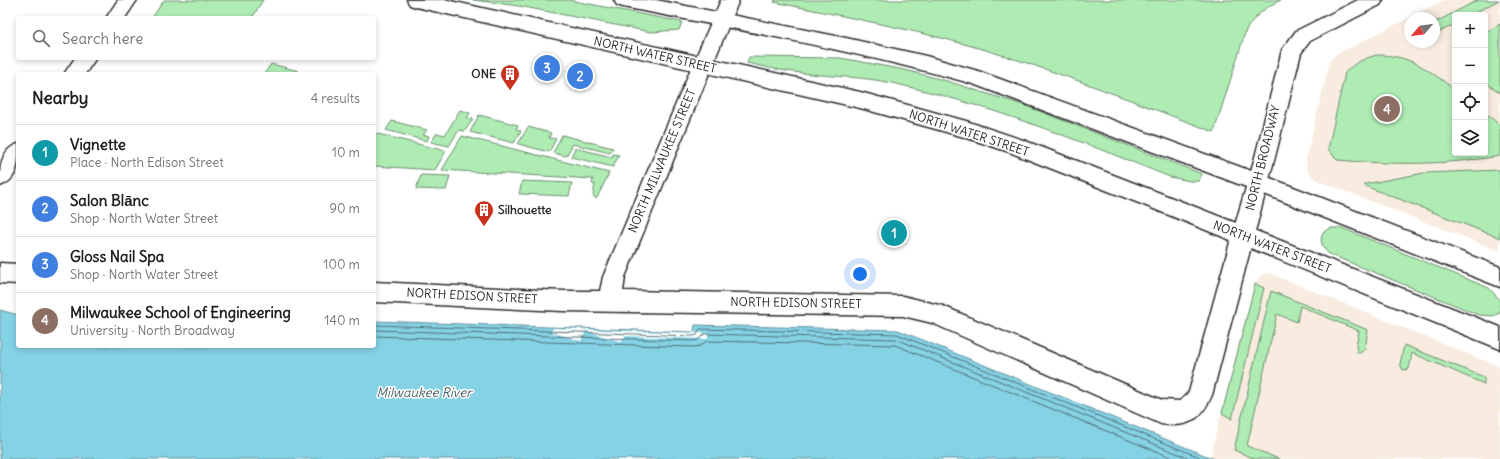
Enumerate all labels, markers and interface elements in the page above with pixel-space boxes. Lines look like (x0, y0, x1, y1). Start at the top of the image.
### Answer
north arrow (1404, 12, 1440, 48)
map controls (1452, 12, 1488, 156)
button: + (1452, 12, 1488, 48)
search box (16, 16, 376, 60)
icon: search (30, 27, 52, 49)
text: Search here (62, 29, 143, 48)
street label: NORTH WATER STREET (592, 33, 718, 76)
button: − (1452, 48, 1488, 84)
pin: 3 (534, 53, 560, 83)
pin: 2 (567, 61, 593, 91)
building icon: ONE (499, 63, 521, 91)
place label: ONE (471, 66, 496, 81)
button: locate (1452, 84, 1488, 120)
text: Nearby (32, 87, 88, 109)
street label: NORTH MILWAUKEE STREET (624, 87, 699, 235)
text: 4 results (311, 90, 360, 107)
pin: 4 (1374, 94, 1400, 124)
street label: NORTH BROADWAY (1242, 103, 1283, 212)
street label: NORTH WATER STREET (907, 106, 1031, 159)
button: layers (1452, 120, 1488, 156)
text: Vignette (70, 135, 126, 154)
text: 1 (42, 144, 48, 161)
text: 10 m (332, 144, 360, 161)
text: Place · North Edison Street (70, 154, 224, 171)
text: Salon Blānc (70, 191, 149, 210)
building icon: Silhouette (473, 199, 495, 227)
text: 2 (41, 200, 49, 217)
text: 90 m (329, 200, 360, 217)
place label: Silhouette (498, 202, 552, 217)
text: Shop · North Water Street (70, 210, 218, 227)
street label: NORTH WATER STREET (1211, 217, 1333, 276)
pin: 1 (881, 218, 907, 248)
text: Gloss Nail Spa (70, 247, 164, 266)
text: 3 (41, 256, 49, 273)
text: 100 m (323, 256, 360, 273)
your location (850, 264, 870, 284)
text: Shop · North Water Street (70, 266, 218, 283)
street label: NORTH EDISON STREET (406, 285, 538, 306)
street label: NORTH EDISON STREET (730, 294, 862, 311)
text: Milwaukee School of Engineering (70, 303, 291, 322)
text: 4 (41, 312, 49, 329)
text: 140 m (324, 312, 360, 329)
text: University · North Broadway (70, 322, 235, 339)
water label: Milwaukee River (377, 384, 473, 401)

